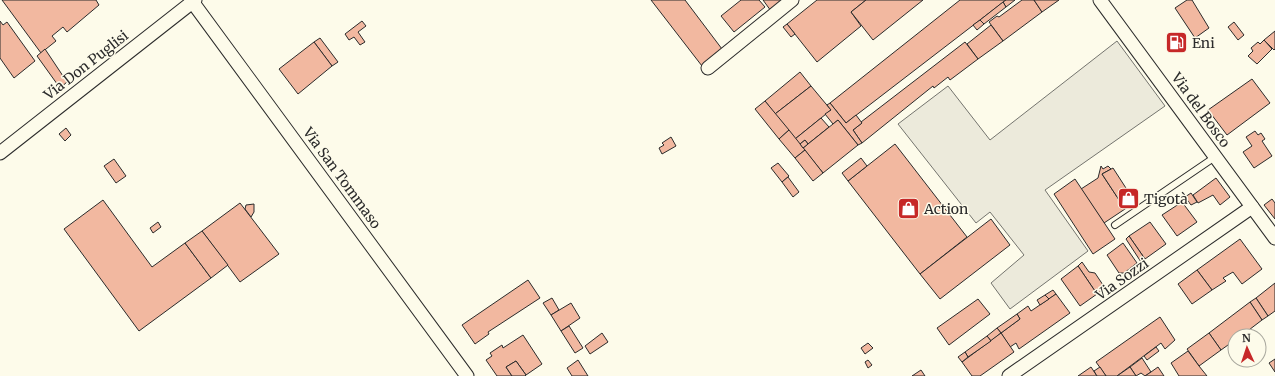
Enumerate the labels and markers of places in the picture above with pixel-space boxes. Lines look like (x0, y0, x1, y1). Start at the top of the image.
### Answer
fuel station icon: Eni (1164, 30, 1190, 56)
place label: Eni (1192, 34, 1215, 52)
shop icon: Tigotà (1116, 186, 1142, 212)
place label: Tigotà (1144, 190, 1188, 208)
shop icon: Action (895, 196, 921, 222)
place label: Action (923, 200, 968, 218)

